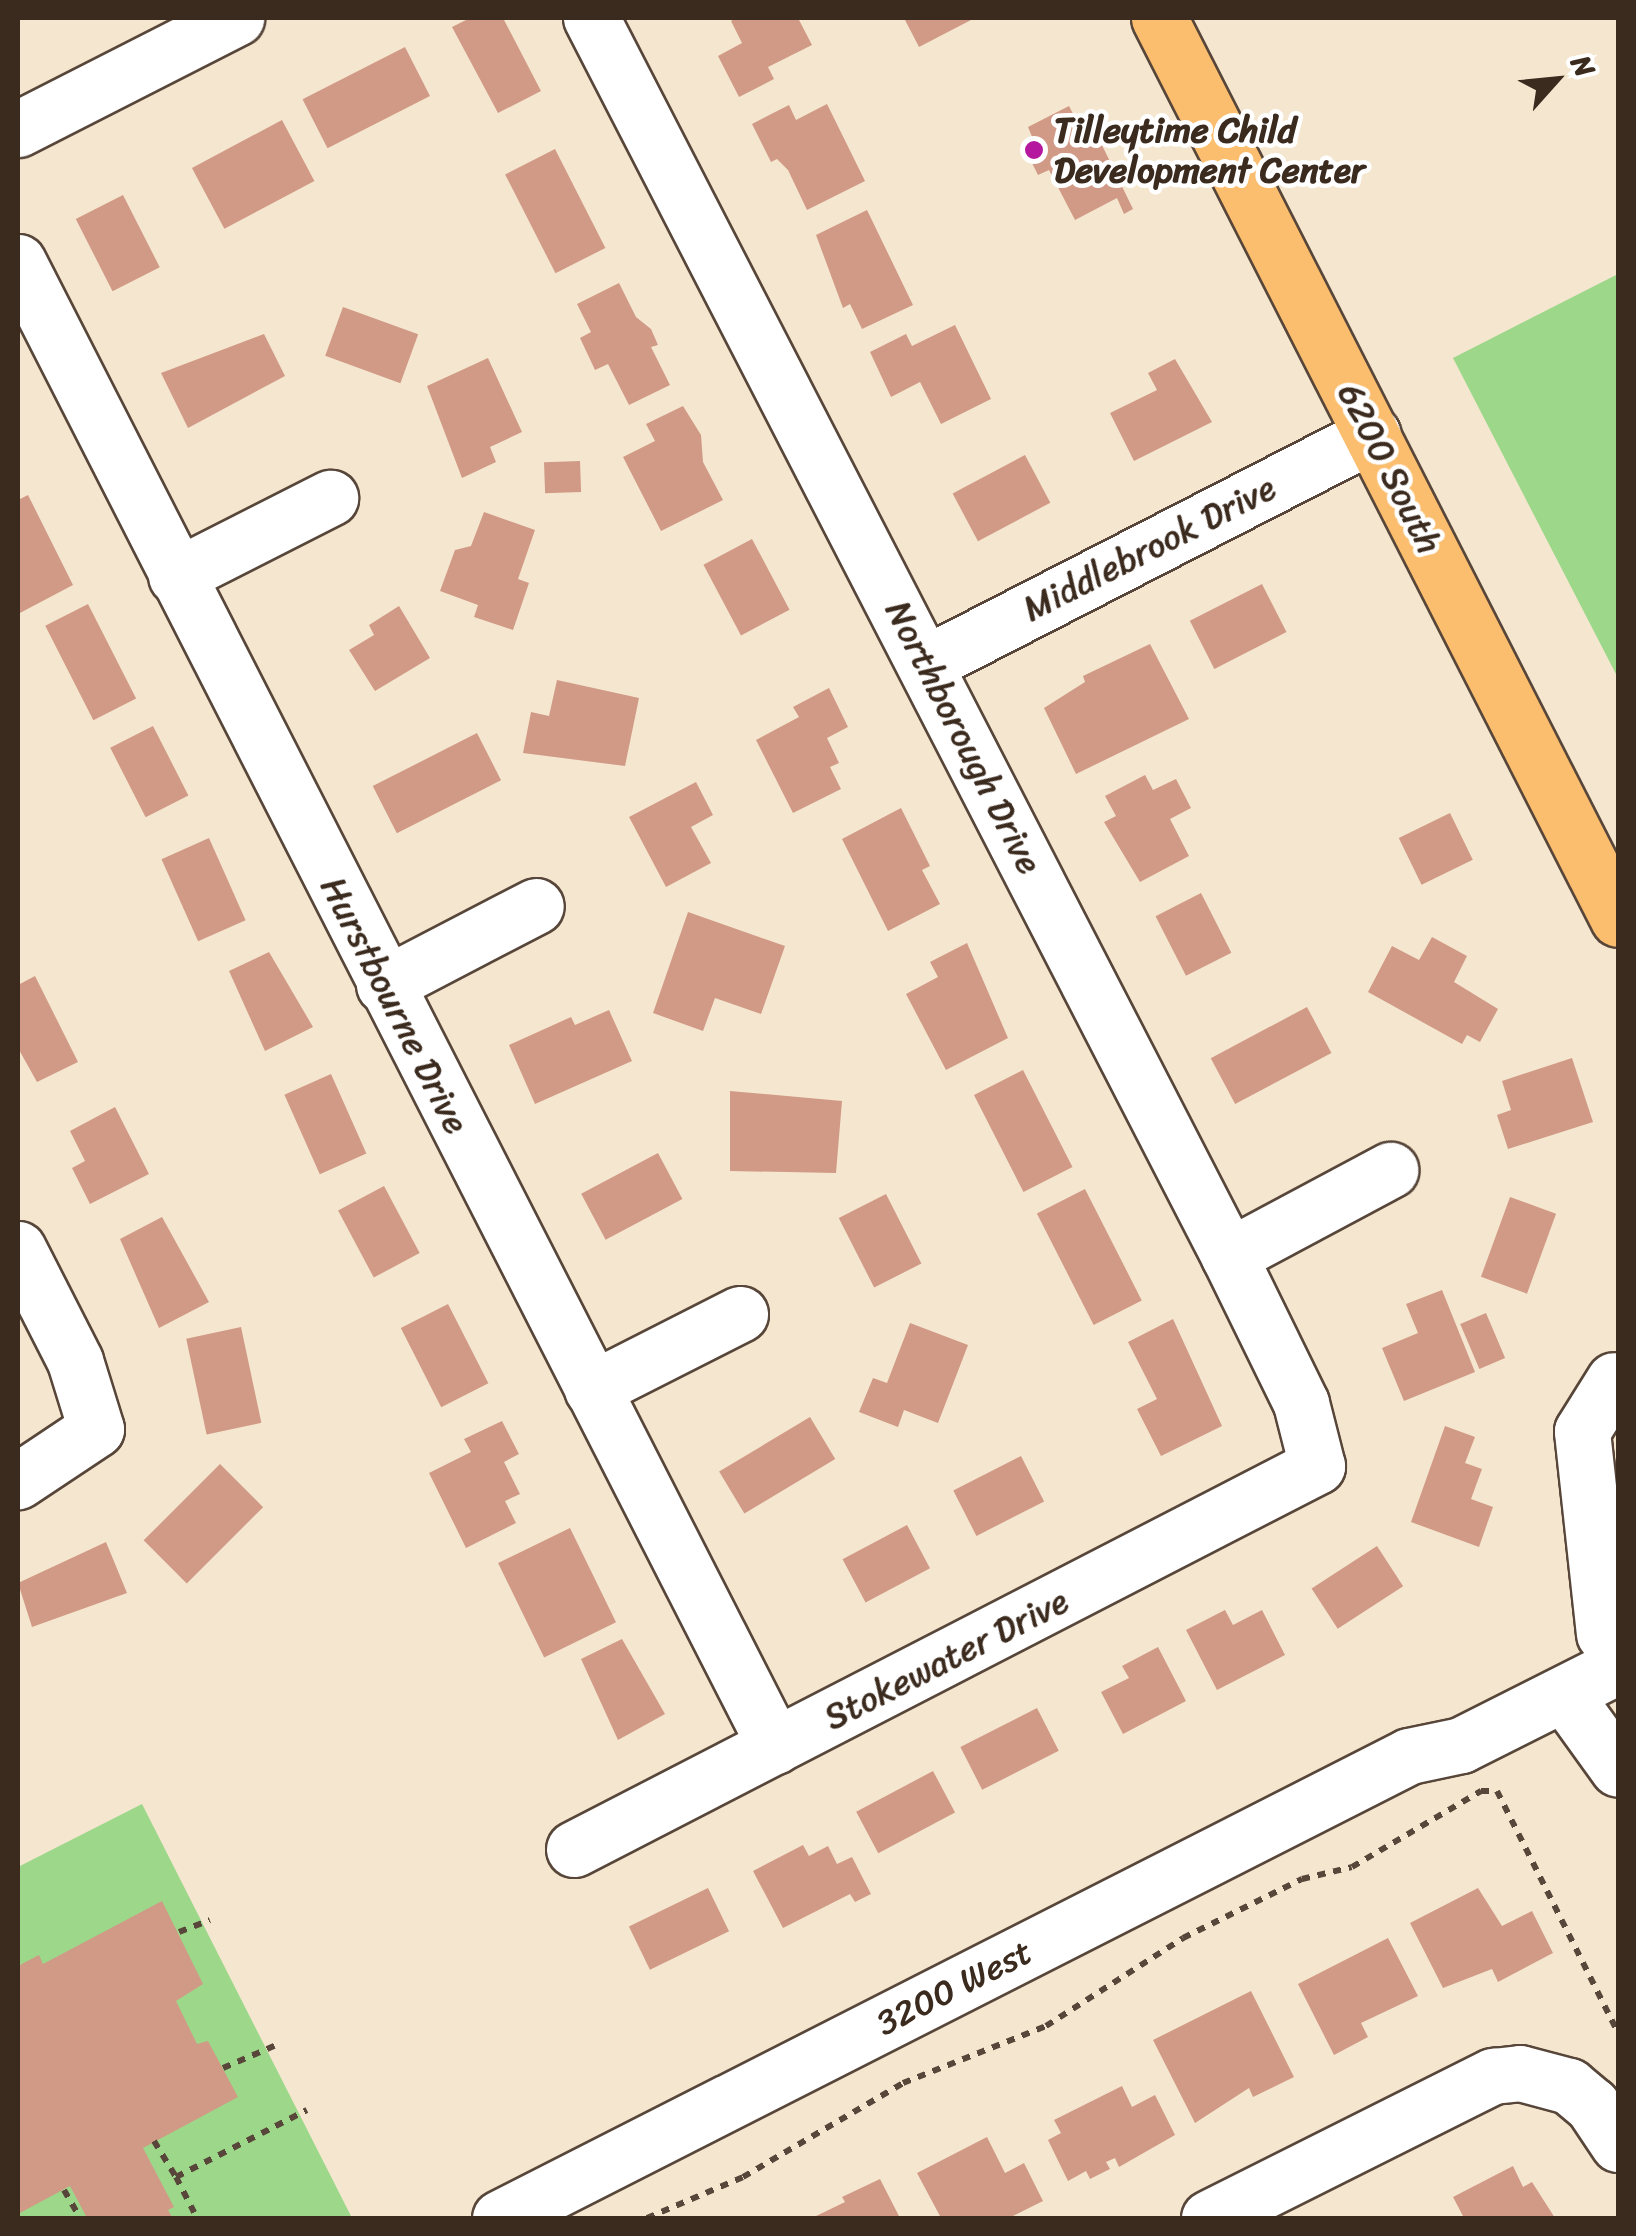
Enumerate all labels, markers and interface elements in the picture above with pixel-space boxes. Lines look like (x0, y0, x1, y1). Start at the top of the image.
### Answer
north arrow (1506, 30, 1606, 130)
text: N (1557, 46, 1609, 86)
place label: Tilleytime Child Development Center (1054, 109, 1366, 191)
marker: Tilleytime Child Development Center (1023, 139, 1045, 161)
street label: 6200 South (1329, 376, 1451, 560)
street label: Middlebrook Drive (1015, 466, 1283, 630)
street label: Northborough Drive (877, 593, 1051, 881)
street label: Hurstbourne Drive (312, 869, 478, 1141)
street label: Stokewater Drive (816, 1579, 1076, 1739)
street label: 3200 West (869, 1930, 1039, 2044)

